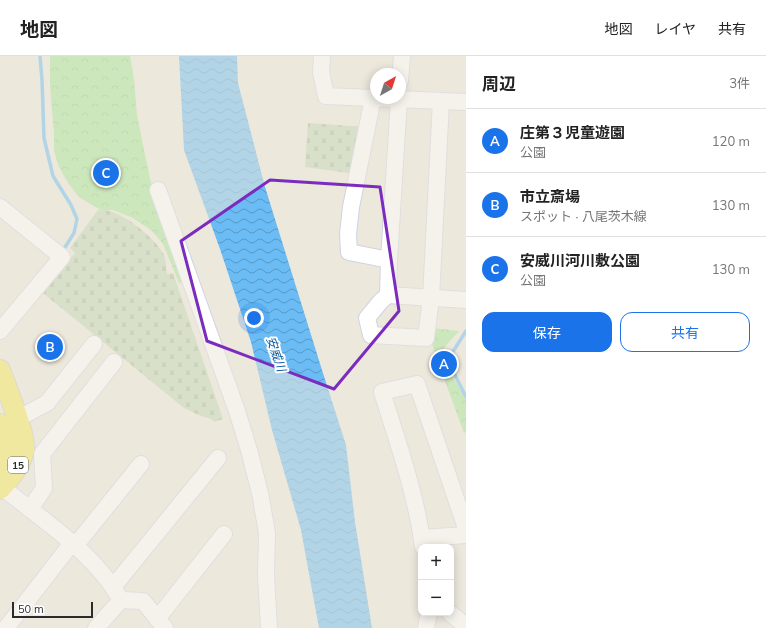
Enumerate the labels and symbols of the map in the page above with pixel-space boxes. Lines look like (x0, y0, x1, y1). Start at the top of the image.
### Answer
north arrow (370, 68, 406, 104)
pin: C (93, 158, 119, 188)
your location (244, 308, 264, 328)
pin: B (37, 332, 63, 362)
water label: 安威川 (264, 334, 290, 375)
pin: A (431, 349, 457, 379)
road number: 15 (8, 457, 28, 473)
scale bar (12, 600, 93, 619)

